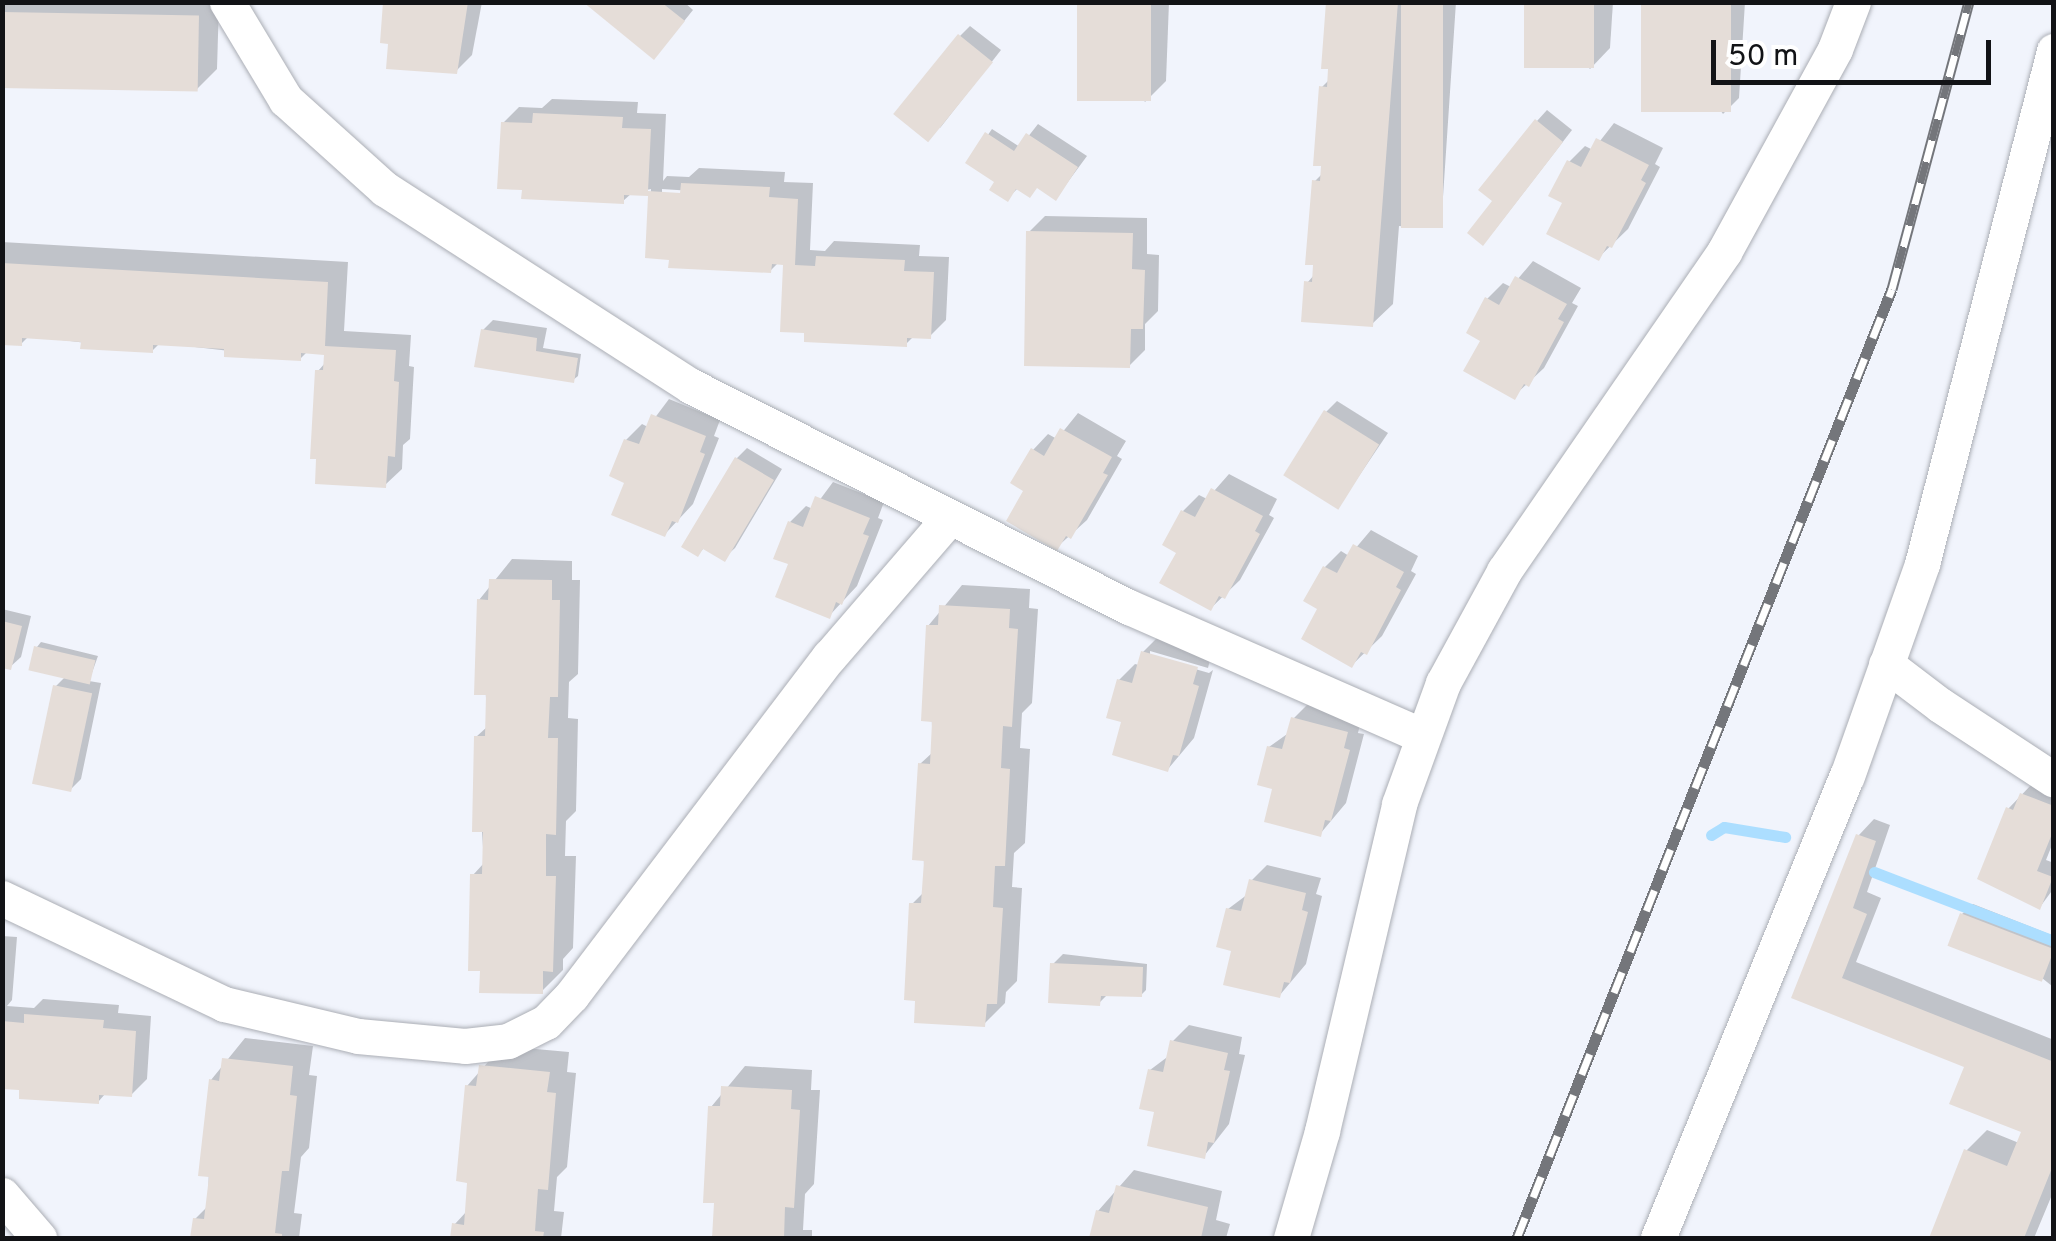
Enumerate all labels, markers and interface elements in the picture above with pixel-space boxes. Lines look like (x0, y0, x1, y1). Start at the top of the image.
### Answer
scale bar (1716, 20, 1996, 82)
text: 50 m (1728, 39, 1798, 76)

